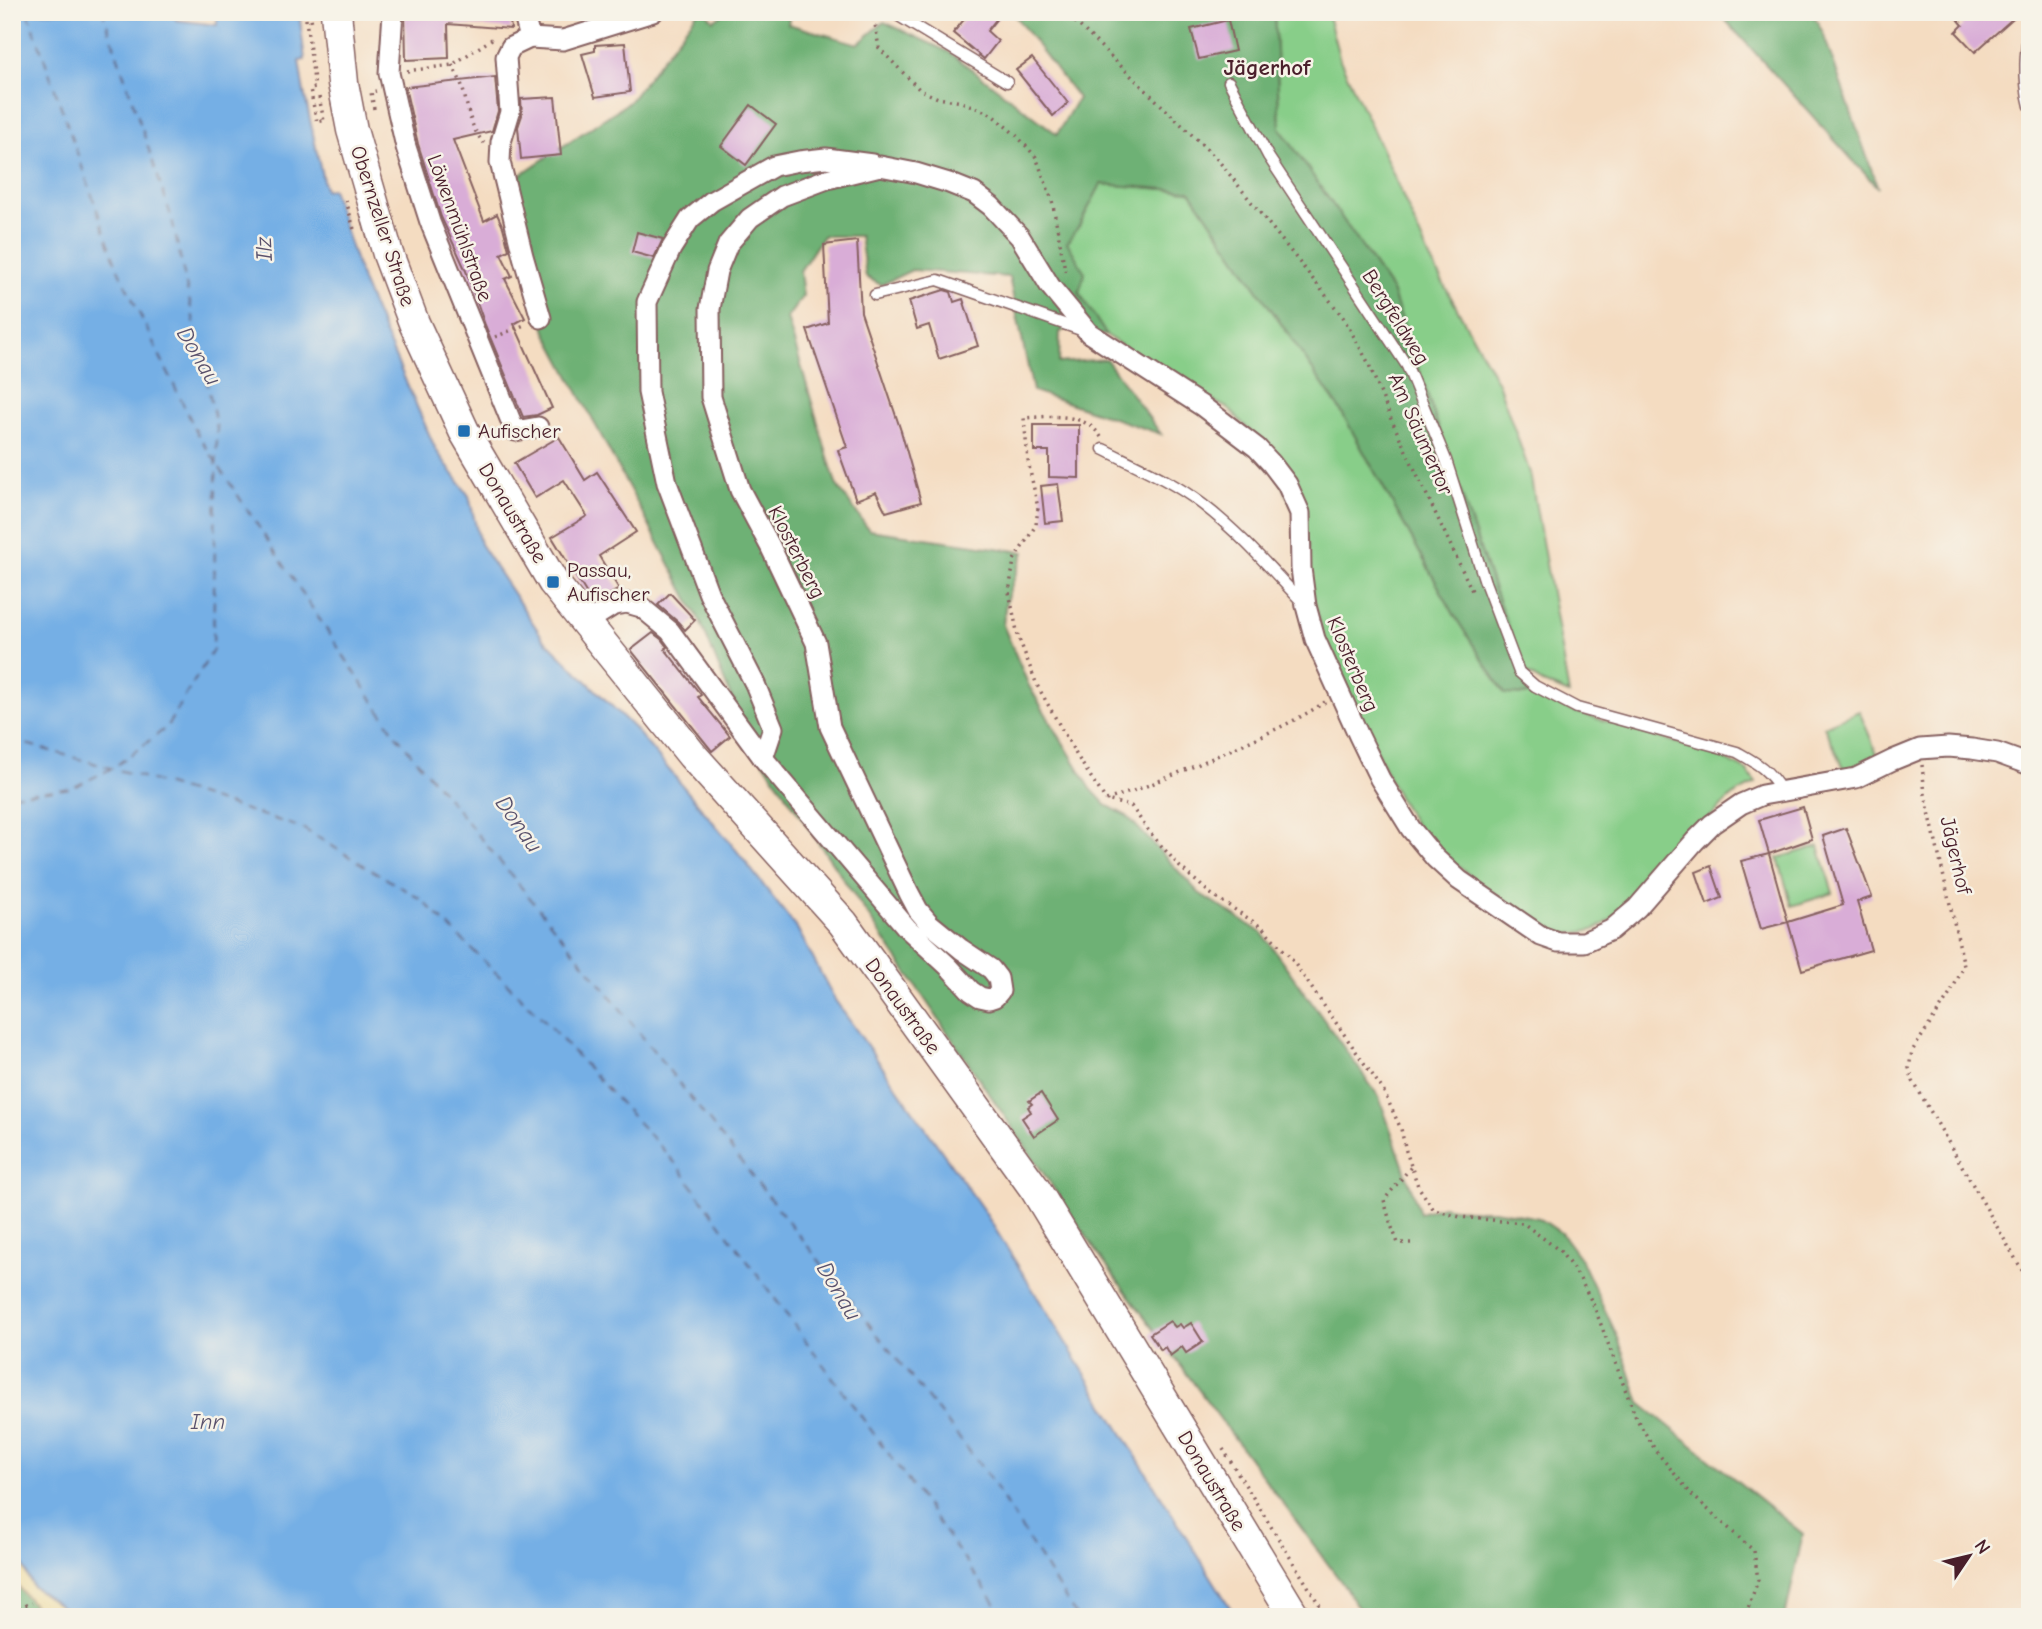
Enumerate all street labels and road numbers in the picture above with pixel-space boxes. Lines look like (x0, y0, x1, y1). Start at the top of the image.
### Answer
street label: Obernzeller Straße (346, 143, 420, 309)
street label: Löwenmühlstraße (422, 151, 498, 305)
street label: Bergfeldweg (1357, 265, 1435, 369)
street label: Am Säumertor (1383, 369, 1459, 499)
street label: Donaustraße (474, 459, 552, 567)
street label: Klosterberg (763, 502, 831, 602)
street label: Klosterberg (1322, 613, 1384, 715)
street label: Jägerhof (1935, 814, 1977, 897)
street label: Donaustraße (860, 953, 946, 1059)
street label: Donaustraße (1173, 1427, 1251, 1535)

